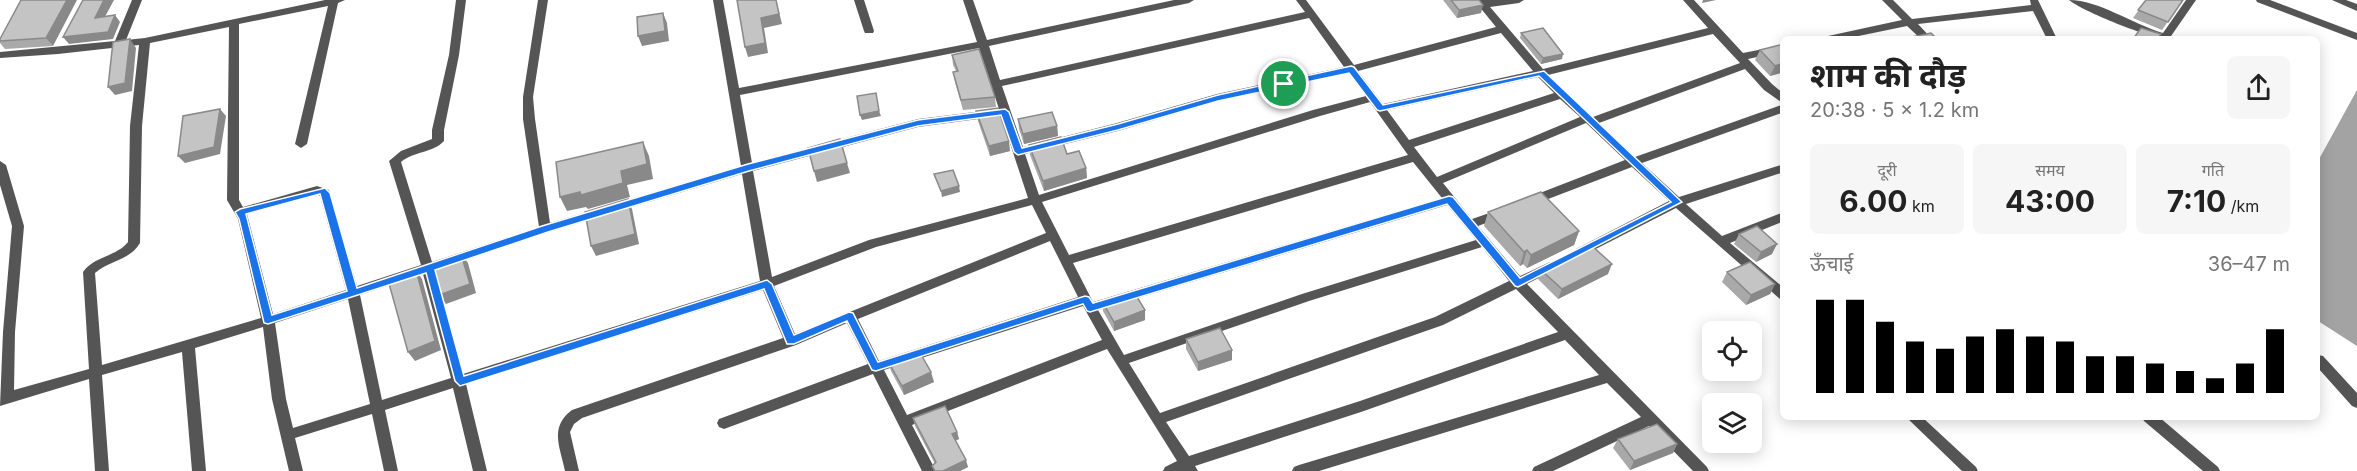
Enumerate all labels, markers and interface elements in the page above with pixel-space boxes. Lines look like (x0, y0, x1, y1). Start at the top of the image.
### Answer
text: शाम की दौड़ (1810, 55, 1966, 95)
button: share (2227, 56, 2290, 119)
pin (1258, 58, 1309, 109)
icon: arrive (1267, 67, 1300, 100)
text: 20:38 · 5 × 1.2 km (1810, 98, 1979, 122)
text: दूरी (1877, 160, 1897, 180)
text: समय (2035, 160, 2065, 180)
text: गति (2202, 160, 2224, 180)
text: 6.00 (1839, 183, 1907, 219)
text: 43:00 (2005, 183, 2095, 219)
text: 7:10 (2167, 183, 2226, 219)
text: km (1907, 196, 1935, 216)
text: /km (2226, 196, 2259, 216)
text: ऊँचाई (1810, 252, 1853, 276)
text: 36–47 m (2208, 252, 2290, 276)
map controls (1702, 321, 1762, 453)
button: locate (1702, 321, 1762, 381)
button: layers (1702, 393, 1762, 453)

